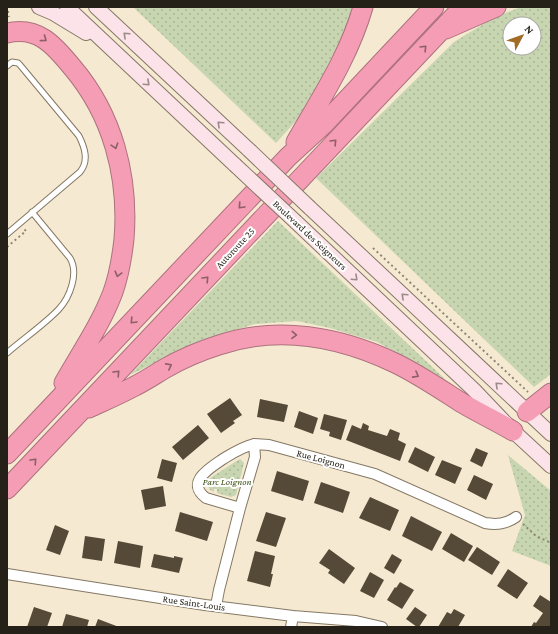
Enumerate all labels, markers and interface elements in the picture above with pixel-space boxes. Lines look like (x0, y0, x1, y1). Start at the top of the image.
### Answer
north arrow (502, 16, 542, 56)
text: N (523, 23, 537, 37)
one-way arrow (123, 33, 130, 40)
one-way arrow (40, 35, 47, 42)
one-way arrow (419, 45, 427, 53)
one-way arrow (142, 78, 150, 86)
one-way arrow (217, 121, 225, 129)
one-way arrow (329, 139, 337, 147)
one-way arrow (110, 142, 119, 149)
street label: Boulevard des Seigneurs (271, 198, 349, 272)
one-way arrow (239, 201, 246, 209)
street label: Autoroute 25 (213, 225, 257, 271)
one-way arrow (114, 270, 123, 277)
one-way arrow (350, 273, 358, 281)
one-way arrow (201, 276, 209, 284)
one-way arrow (401, 294, 408, 301)
one-way arrow (130, 316, 138, 324)
one-way arrow (291, 331, 297, 340)
one-way arrow (165, 364, 173, 371)
one-way arrow (112, 370, 119, 378)
one-way arrow (412, 370, 420, 377)
one-way arrow (495, 382, 503, 390)
street label: Rue Loignon (295, 447, 347, 471)
one-way arrow (29, 458, 37, 466)
park label: Parc Loignon (202, 476, 252, 487)
street label: Rue Saint-Louis (162, 593, 226, 613)

